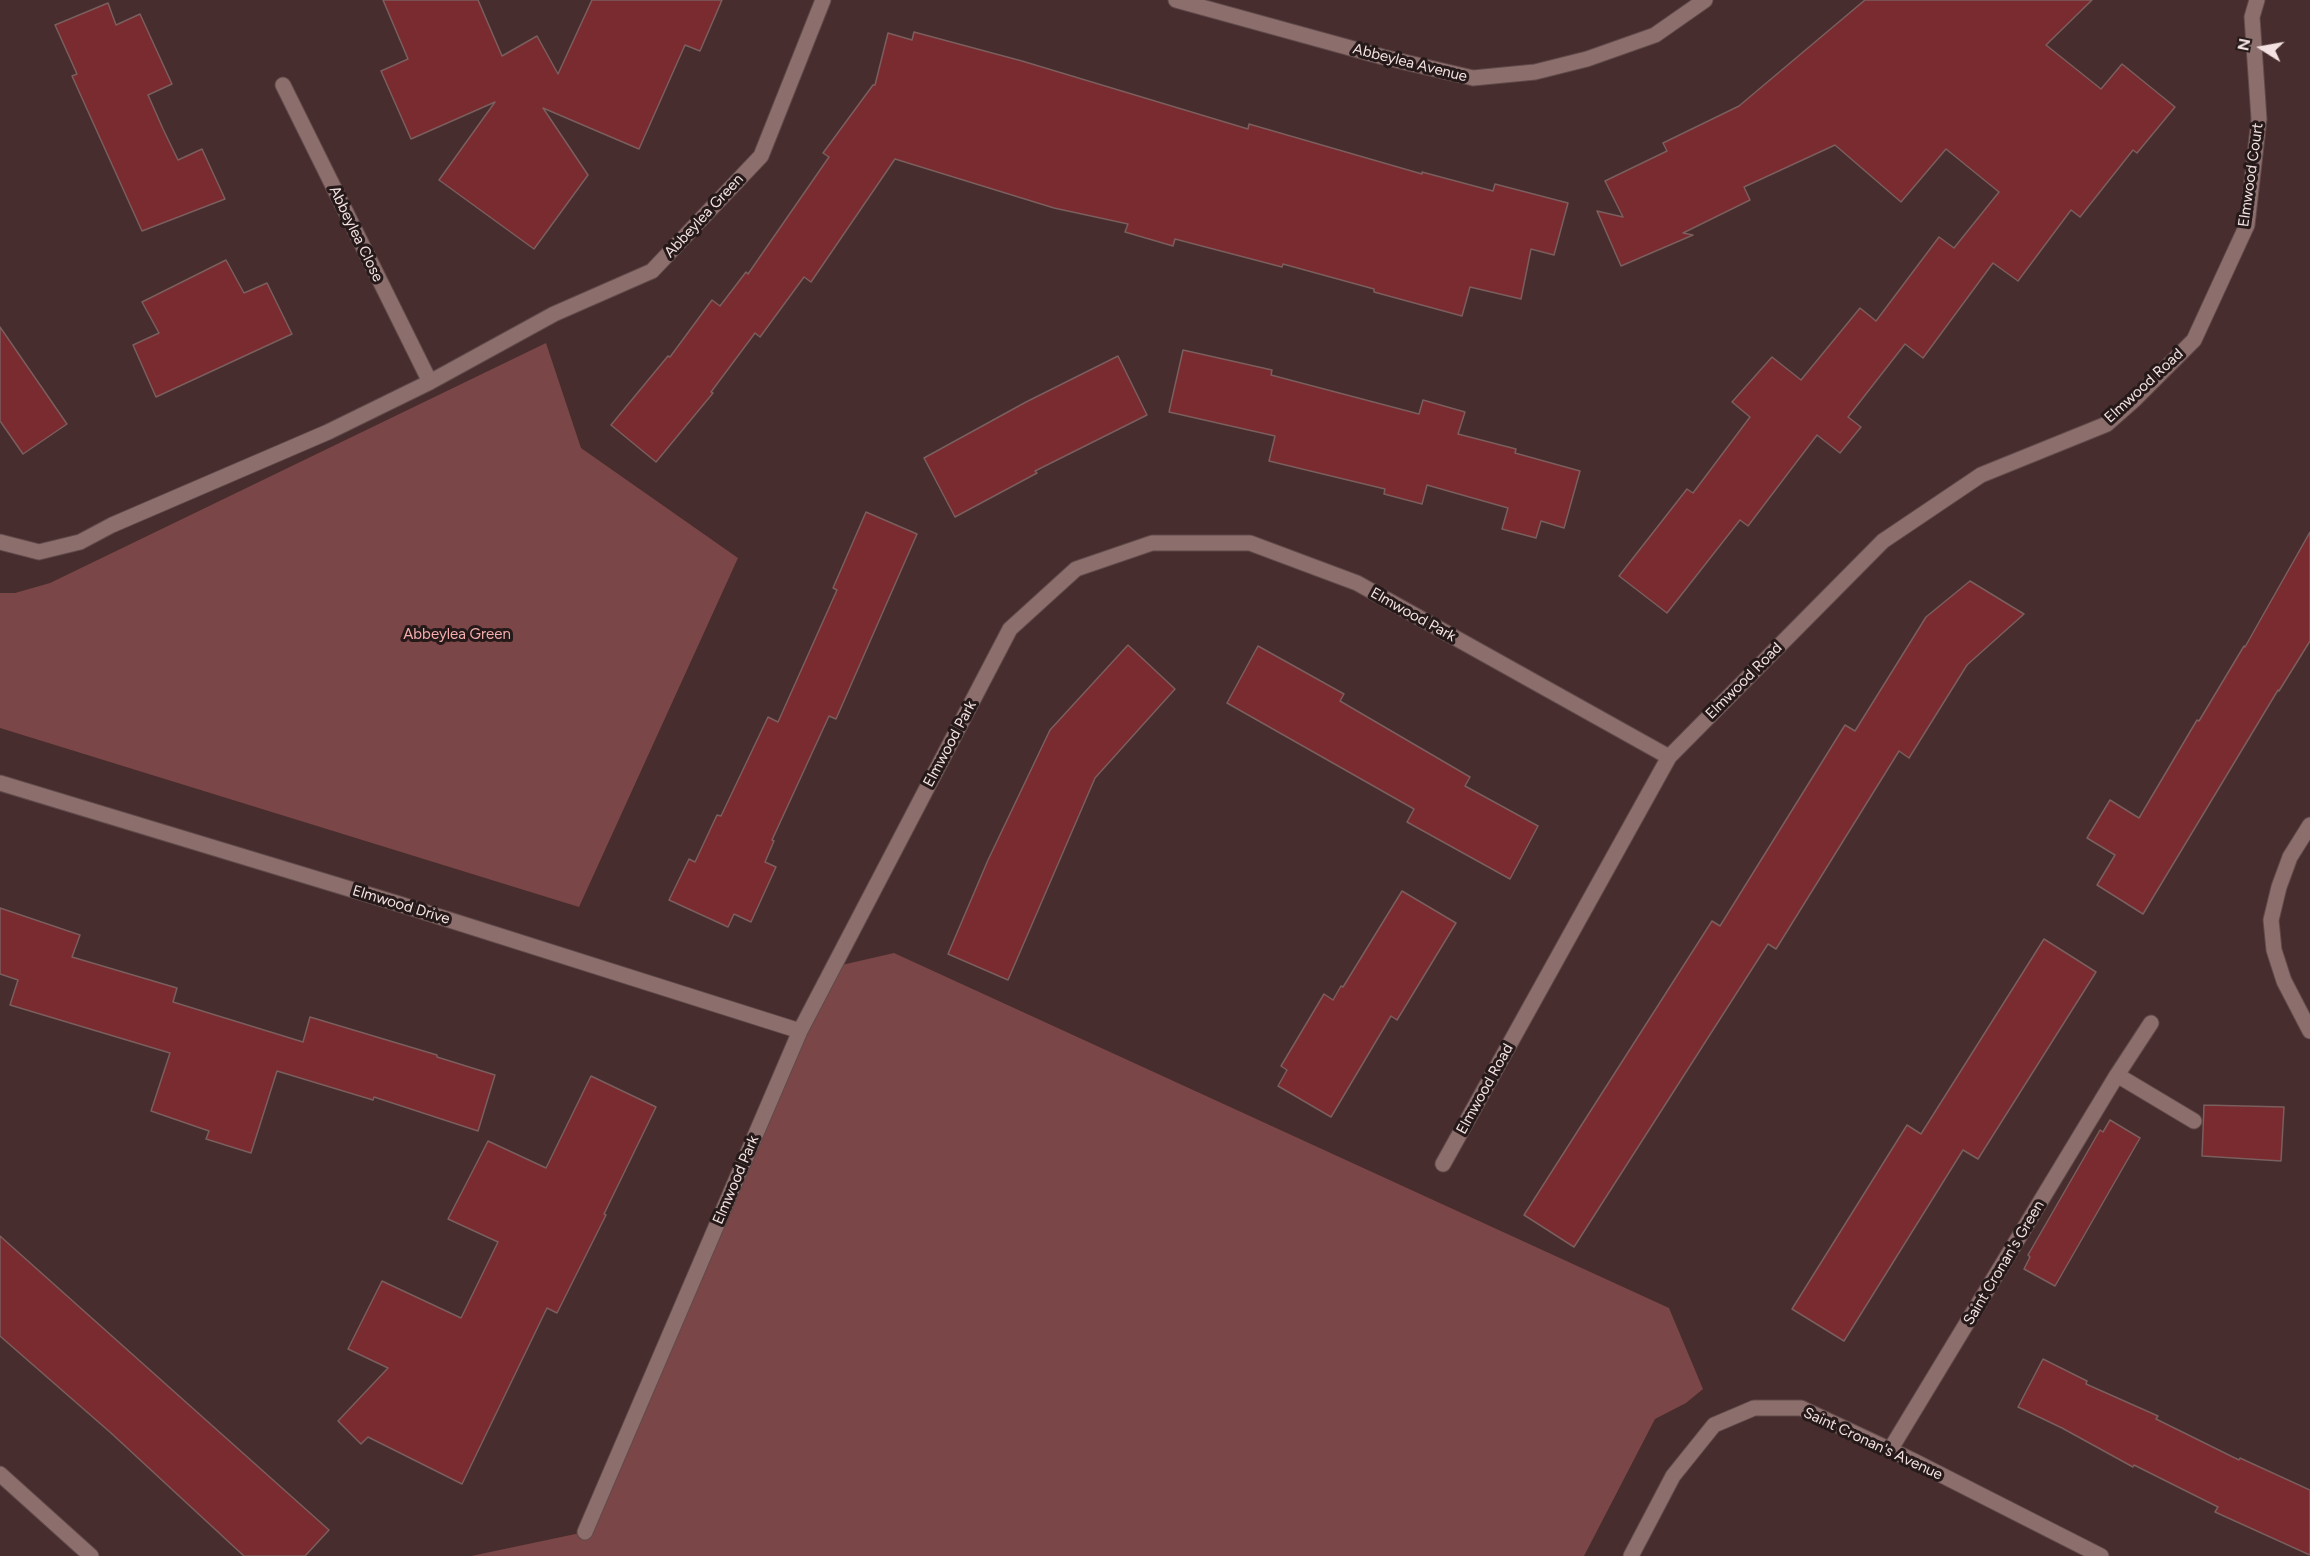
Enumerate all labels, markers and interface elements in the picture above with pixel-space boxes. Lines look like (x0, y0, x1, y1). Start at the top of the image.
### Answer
north arrow (2232, 18, 2292, 78)
text: N (2233, 37, 2254, 52)
street label: Abbeylea Avenue (1351, 40, 1469, 86)
street label: Elmwood Court (2235, 122, 2267, 228)
street label: Abbeylea Green (661, 170, 747, 262)
street label: Abbeylea Close (325, 183, 387, 285)
street label: Elmwood Road (2101, 345, 2187, 427)
street label: Elmwood Park (1367, 584, 1459, 646)
park label: Abbeylea Green (403, 626, 511, 644)
street label: Elmwood Road (1702, 639, 1786, 723)
street label: Elmwood Park (920, 698, 980, 790)
street label: Elmwood Drive (350, 882, 452, 928)
street label: Elmwood Road (1453, 1041, 1517, 1137)
street label: Elmwood Park (709, 1133, 763, 1227)
street label: Saint Cronan's Green (1960, 1198, 2048, 1328)
street label: Saint Cronan's Avenue (1801, 1404, 1945, 1484)

